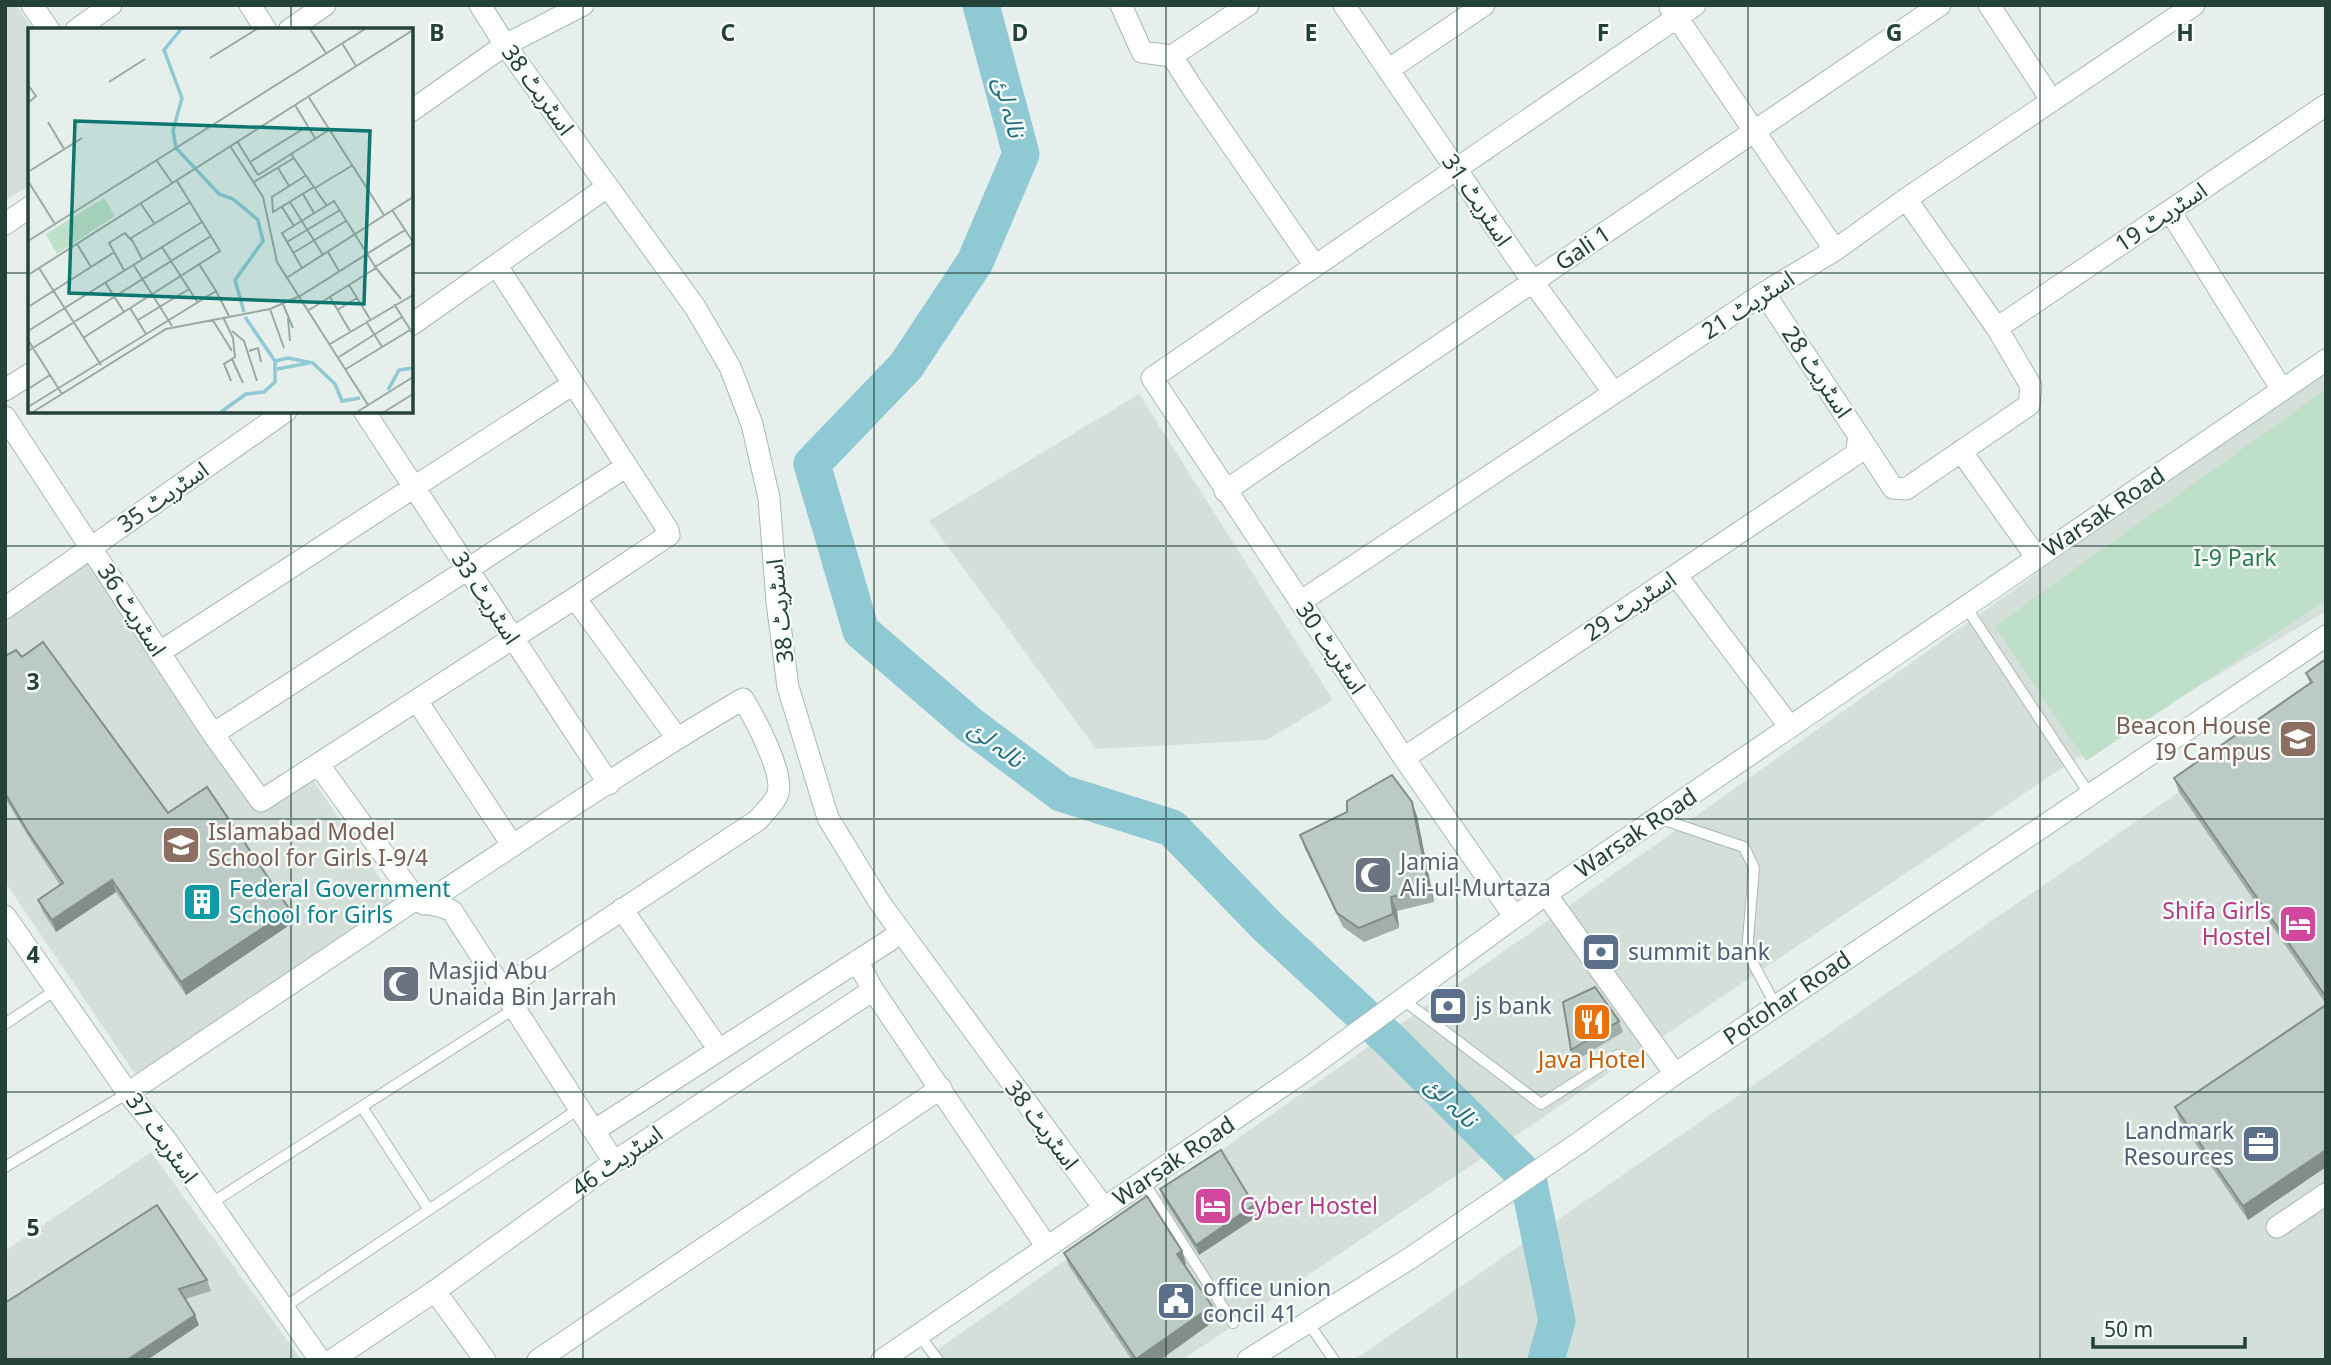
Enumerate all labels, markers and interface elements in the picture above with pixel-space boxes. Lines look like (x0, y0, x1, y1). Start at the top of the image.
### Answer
text: B (429, 16, 445, 48)
text: C (721, 16, 736, 48)
text: D (1012, 16, 1028, 48)
text: E (1305, 16, 1317, 48)
text: F (1597, 16, 1609, 48)
text: G (1886, 16, 1902, 48)
text: H (2176, 16, 2194, 48)
inset map (28, 28, 413, 413)
street label: اسٹریٹ 38 (495, 38, 583, 141)
water label: نالہ لئ (987, 73, 1035, 142)
street label: اسٹریٹ 31 (1435, 147, 1520, 252)
street label: اسٹریٹ 19 (2108, 174, 2213, 259)
street label: Gali 1 (1548, 217, 1617, 277)
street label: اسٹریٹ 21 (1695, 262, 1800, 346)
street label: اسٹریٹ 28 (1775, 319, 1860, 424)
street label: اسٹریٹ 35 (110, 453, 215, 539)
street label: Warsak Road (2036, 459, 2171, 564)
park label: I-9 Park (2194, 541, 2277, 573)
street label: اسٹریٹ 33 (445, 545, 529, 650)
street label: اسٹریٹ 36 (91, 557, 175, 662)
street label: اسٹریٹ 38 (758, 557, 800, 665)
street label: اسٹریٹ 29 (1577, 563, 1682, 648)
street label: اسٹریٹ 30 (1289, 595, 1374, 700)
text: 3 (26, 665, 40, 697)
place label: Beacon House I9 Campus (2116, 709, 2271, 767)
water label: نالہ لئ (962, 711, 1033, 776)
school or university icon: Beacon House I9 Campus (2277, 718, 2319, 760)
street label: Warsak Road (1568, 780, 1703, 885)
place label: Islamabad Model School for Girls I-9/4 (208, 815, 428, 873)
school or university icon: Islamabad Model School for Girls I-9/4 (160, 824, 202, 866)
place label: Jamia Ali-ul-Murtaza (1398, 845, 1551, 903)
mosque icon: Jamia Ali-ul-Murtaza (1352, 854, 1394, 896)
place label: Federal Government School for Girls (229, 872, 450, 930)
building icon: Federal Government School for Girls (181, 881, 223, 923)
place label: Shifa Girls Hostel (2162, 894, 2271, 952)
hotel icon: Shifa Girls Hostel (2277, 903, 2319, 945)
bank icon: summit bank (1580, 931, 1622, 973)
place label: summit bank (1628, 935, 1771, 967)
text: 4 (26, 938, 40, 970)
street label: Potohar Road (1716, 943, 1857, 1052)
place label: Masjid Abu Unaida Bin Jarrah (428, 954, 617, 1012)
mosque icon: Masjid Abu Unaida Bin Jarrah (380, 963, 422, 1005)
bank icon: js bank (1427, 985, 1469, 1027)
place label: js bank (1473, 989, 1552, 1021)
restaurant icon: Java Hotel (1571, 1001, 1613, 1043)
place label: Java Hotel (1536, 1043, 1646, 1075)
water label: نالہ لئ (1419, 1068, 1487, 1135)
street label: اسٹریٹ 38 (998, 1073, 1087, 1176)
street label: اسٹریٹ 37 (119, 1086, 207, 1189)
street label: Warsak Road (1106, 1108, 1241, 1213)
place label: Landmark Resources (2124, 1114, 2235, 1172)
street label: اسٹریٹ 46 (564, 1117, 669, 1203)
office icon: Landmark Resources (2240, 1123, 2282, 1165)
hotel icon: Cyber Hostel (1192, 1185, 1234, 1227)
place label: Cyber Hostel (1240, 1189, 1378, 1221)
text: 5 (26, 1211, 40, 1243)
place label: office union concil 41 (1203, 1271, 1331, 1329)
public building icon: office union concil 41 (1155, 1280, 1197, 1322)
scale bar (2093, 1306, 2245, 1350)
text: 50 m (2104, 1315, 2153, 1343)

